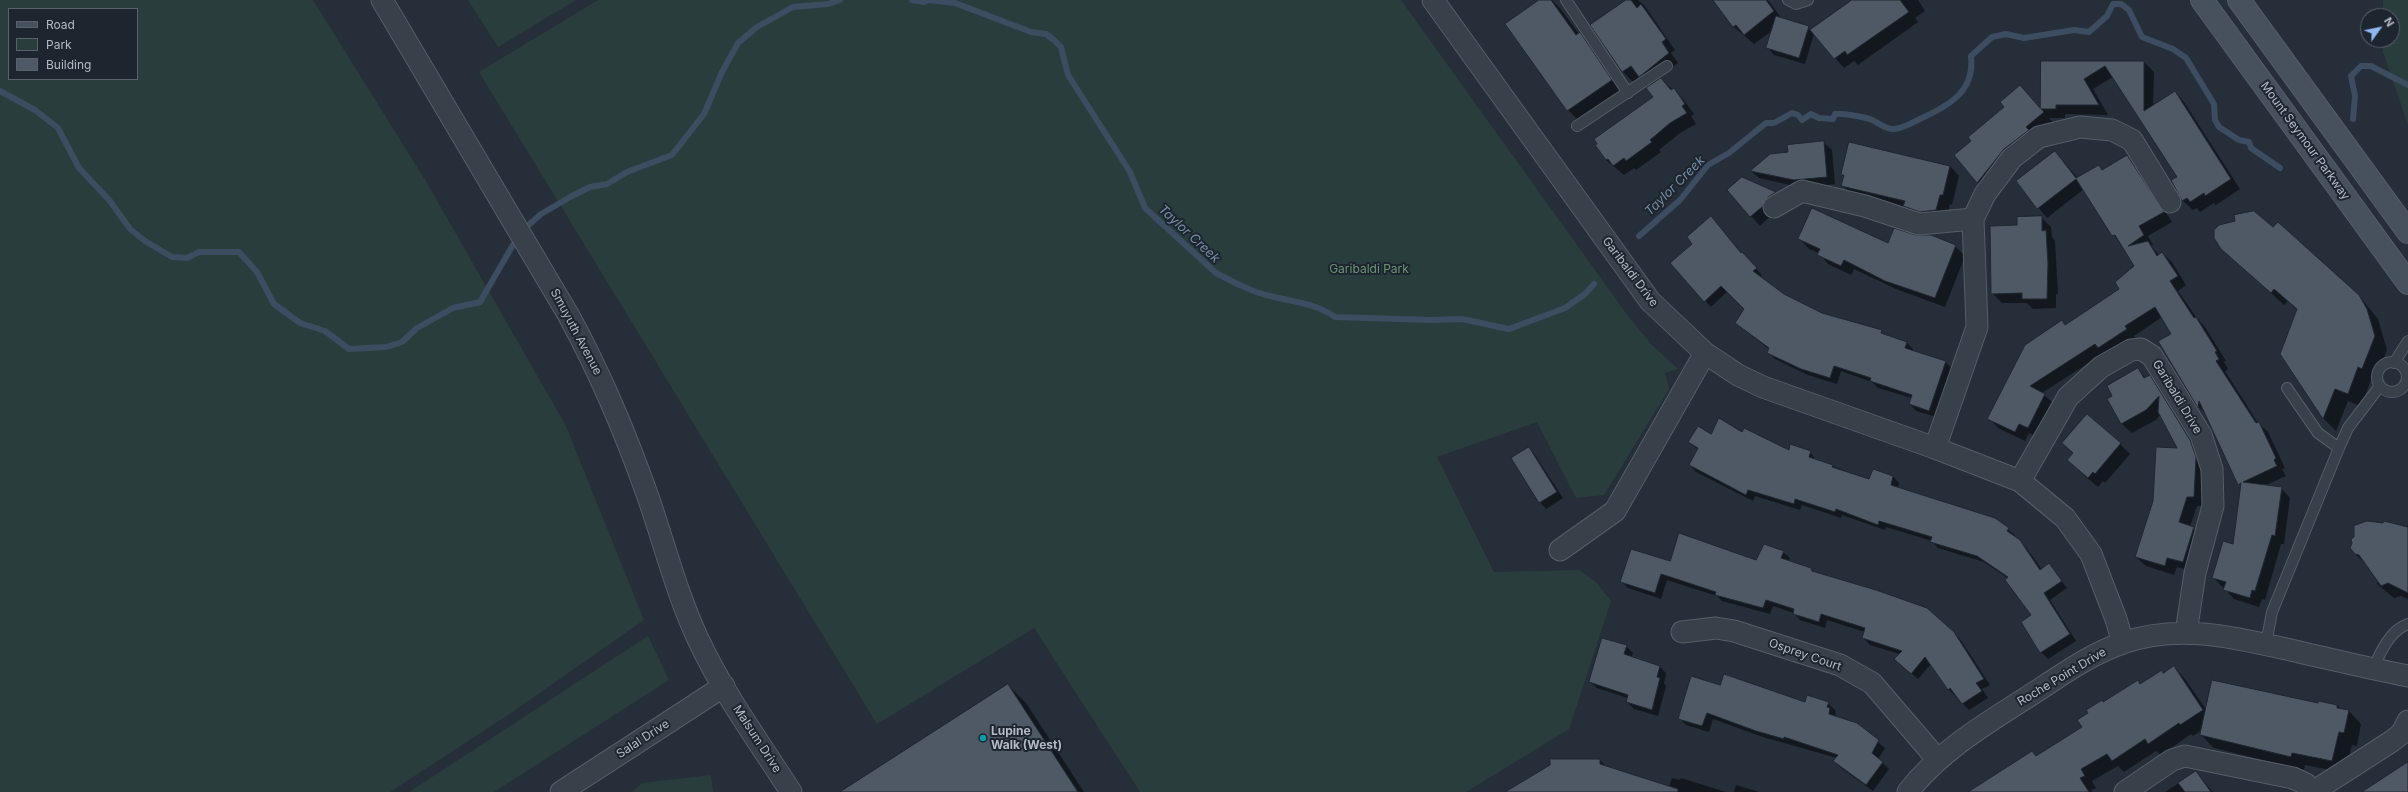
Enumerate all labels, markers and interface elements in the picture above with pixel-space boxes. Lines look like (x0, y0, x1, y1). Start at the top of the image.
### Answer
legend (8, 8, 138, 80)
north arrow (2360, 8, 2400, 48)
text: N (2381, 15, 2397, 29)
text: Road (46, 17, 75, 32)
text: Park (46, 37, 72, 52)
text: Building (46, 57, 91, 72)
street label: Mount Seymour Parkway (2257, 79, 2353, 203)
water label: Taylor Creek (1642, 153, 1708, 219)
water label: Taylor Creek (1155, 202, 1223, 266)
street label: Garibaldi Drive (1599, 234, 1661, 310)
park label: Garibaldi Park (1329, 262, 1409, 276)
street label: Smuyuth Avenue (547, 286, 605, 378)
street label: Garibaldi Drive (2149, 357, 2205, 437)
street label: Osprey Court (1767, 636, 1843, 674)
street label: Roche Point Drive (2015, 645, 2109, 709)
street label: Malsum Drive (730, 703, 784, 775)
street label: Salal Drive (614, 717, 672, 761)
place label: Lupine Walk (West) (991, 724, 1062, 752)
marker: Lupine Walk (West) (978, 733, 988, 743)

